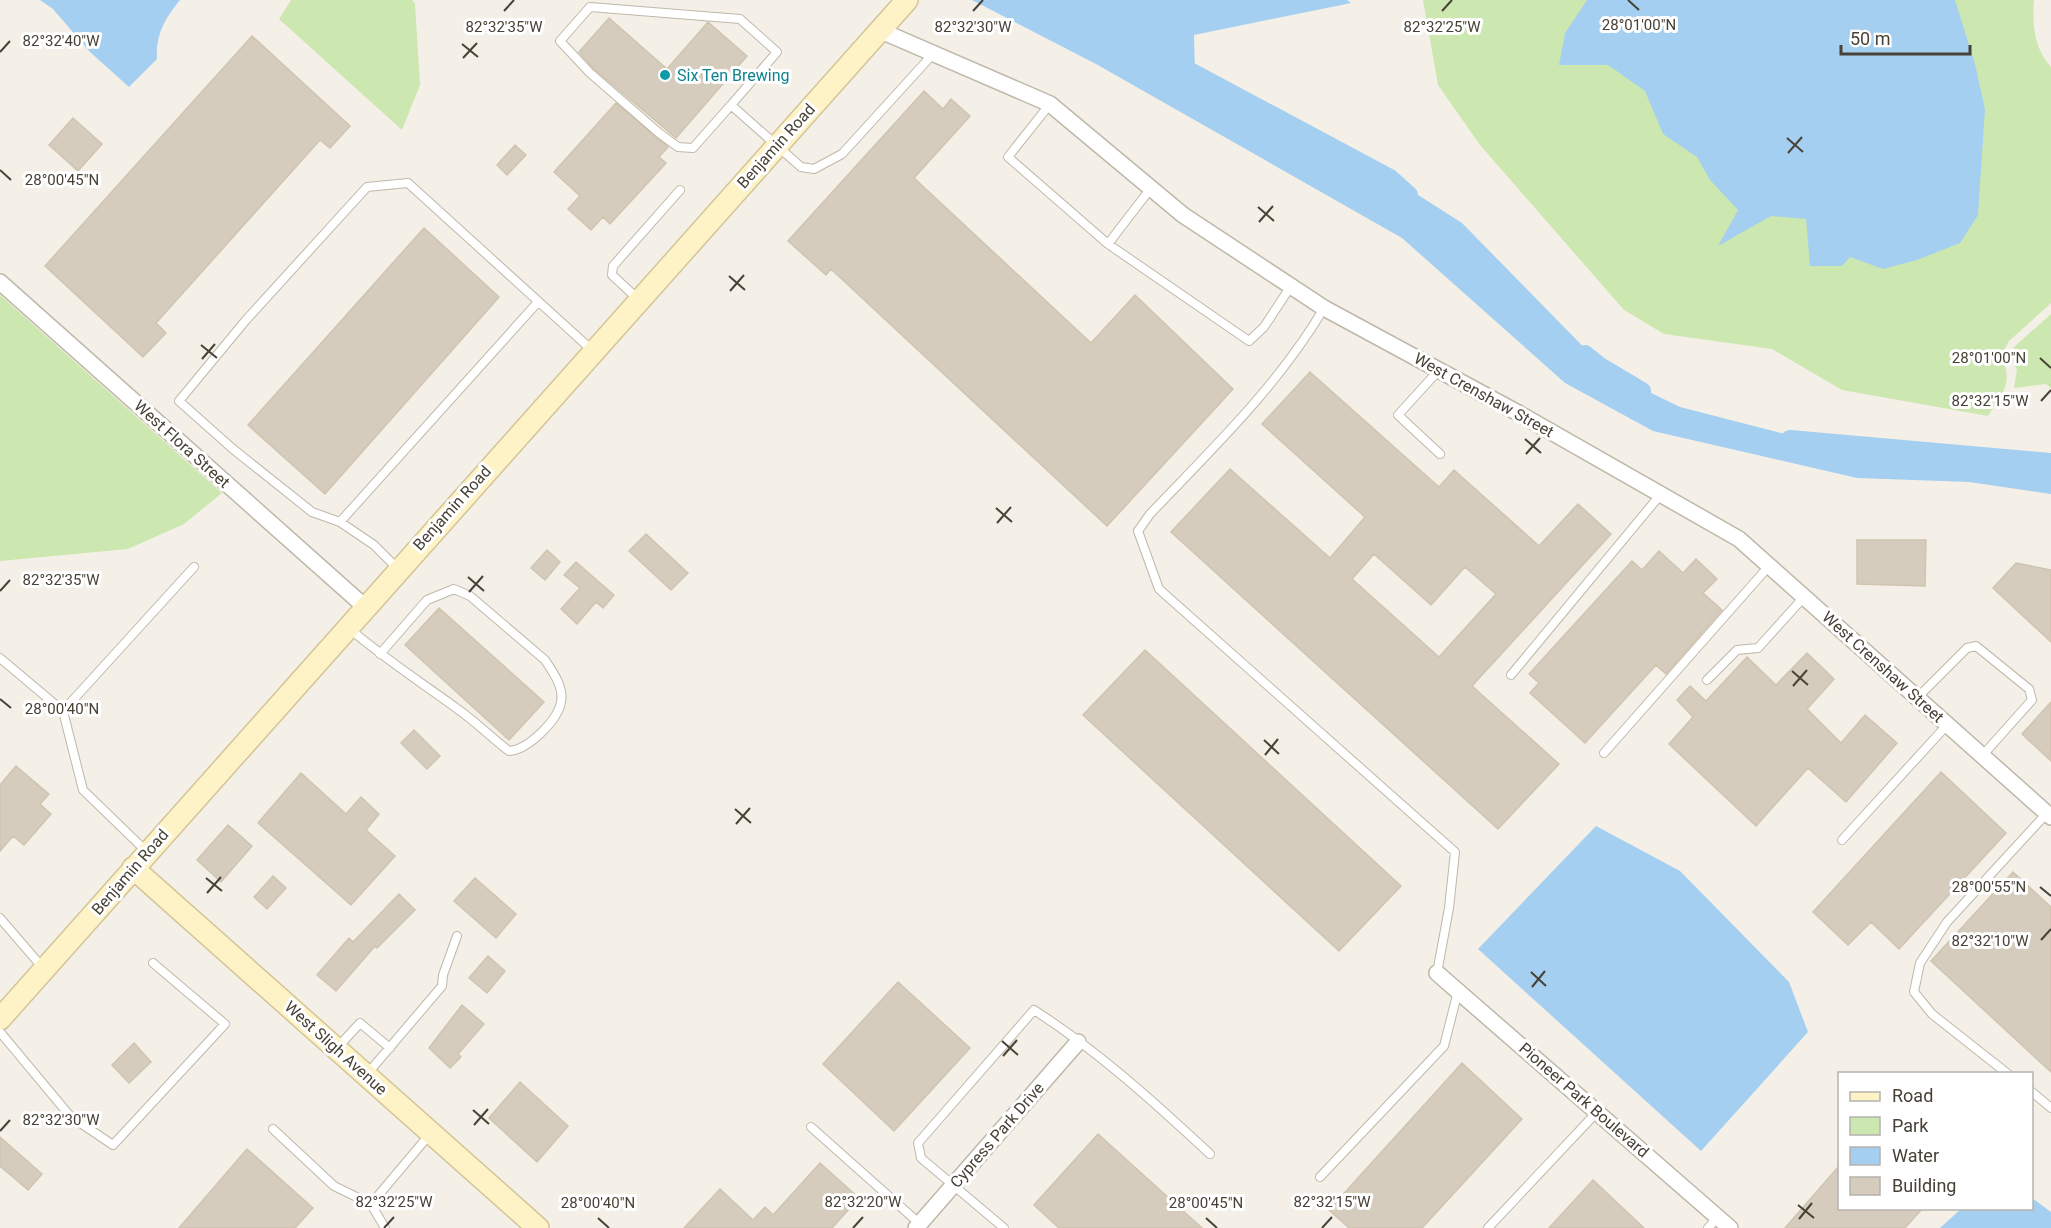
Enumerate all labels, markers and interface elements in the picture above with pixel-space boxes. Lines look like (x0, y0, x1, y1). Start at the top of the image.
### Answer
text: 28°01'00"N (1602, 16, 1676, 34)
text: 82°32'35"W (466, 18, 542, 36)
text: 82°32'30"W (935, 18, 1011, 36)
text: 82°32'25"W (1404, 18, 1480, 36)
scale bar (1841, 18, 1970, 56)
text: 50 m (1850, 28, 1890, 49)
text: 82°32'40"W (23, 32, 99, 50)
place label: Six Ten Brewing (677, 66, 790, 85)
marker: Six Ten Brewing (658, 68, 672, 82)
street label: Benjamin Road (733, 100, 819, 192)
text: 28°00'45"N (25, 171, 99, 189)
street label: West Crenshaw Street (1411, 349, 1557, 441)
text: 28°01'00"N (1952, 349, 2026, 367)
text: 82°32'15"W (1952, 392, 2028, 410)
street label: West Flora Street (130, 396, 234, 492)
street label: Benjamin Road (409, 462, 495, 554)
text: 82°32'35"W (23, 571, 99, 589)
street label: West Crenshaw Street (1818, 607, 1948, 727)
text: 28°00'40"N (25, 700, 99, 718)
street label: Benjamin Road (88, 825, 172, 919)
text: 28°00'55"N (1952, 878, 2026, 896)
text: 82°32'10"W (1952, 932, 2028, 950)
street label: West Sligh Avenue (281, 997, 391, 1099)
street label: Pioneer Park Boulevard (1515, 1039, 1653, 1161)
legend (1838, 1072, 2033, 1210)
street label: Cypress Park Drive (946, 1078, 1048, 1192)
text: Road (1892, 1085, 1933, 1106)
text: 82°32'30"W (23, 1111, 99, 1129)
text: Park (1892, 1115, 1929, 1136)
text: Water (1892, 1145, 1939, 1166)
text: Building (1892, 1175, 1956, 1196)
text: 82°32'25"W (356, 1193, 432, 1211)
text: 82°32'20"W (825, 1193, 901, 1211)
text: 82°32'15"W (1294, 1193, 1370, 1211)
text: 28°00'40"N (561, 1194, 635, 1212)
text: 28°00'45"N (1169, 1194, 1243, 1212)

